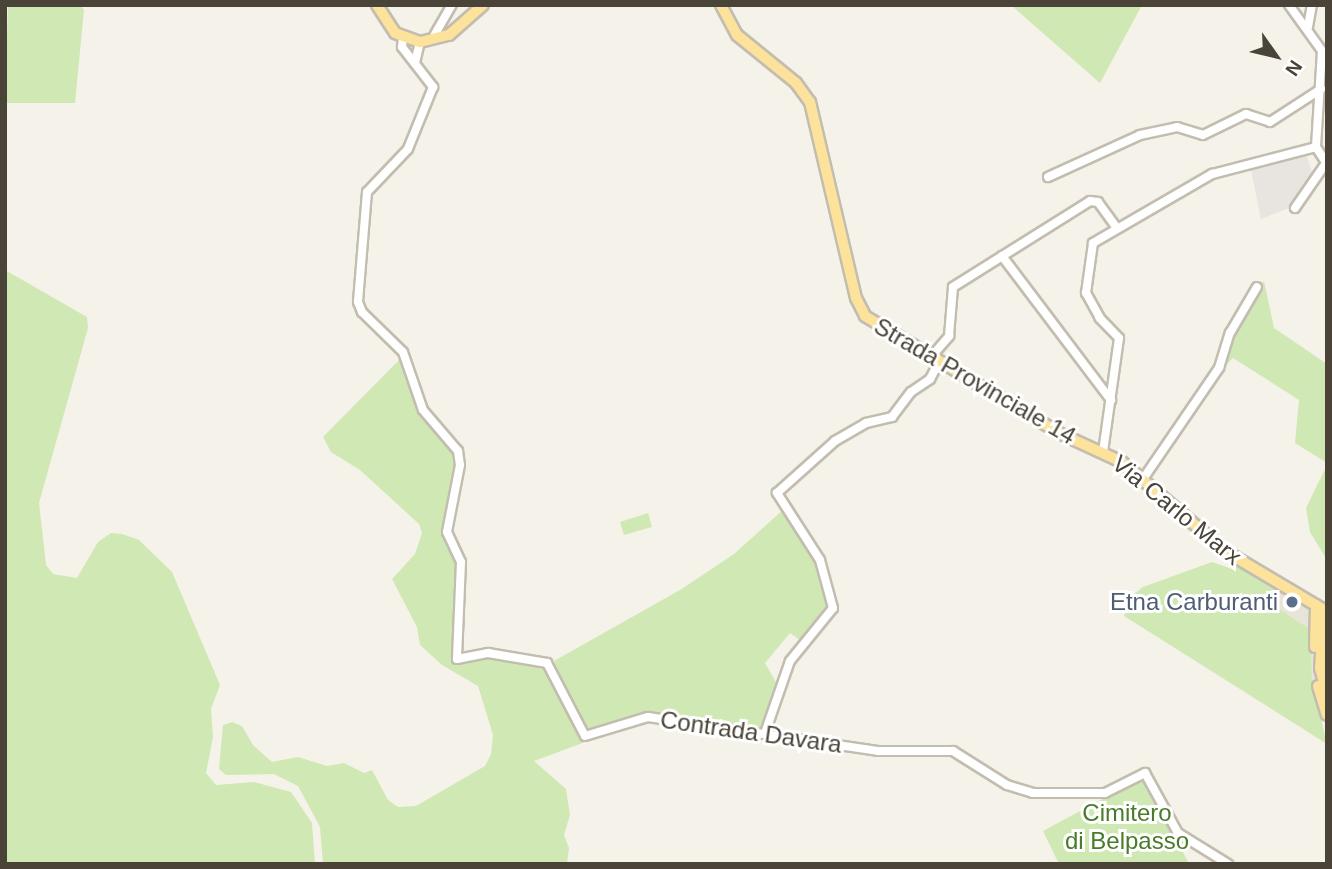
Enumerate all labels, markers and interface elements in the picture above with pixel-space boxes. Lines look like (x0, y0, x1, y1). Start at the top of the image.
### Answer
north arrow (1241, 21, 1311, 91)
text: N (1281, 56, 1306, 80)
street label: Strada Provinciale 14 (869, 311, 1081, 451)
street label: Via Carlo Marx (1106, 449, 1248, 571)
place label: Etna Carburanti (1110, 588, 1278, 616)
marker: Etna Carburanti (1284, 594, 1300, 610)
street label: Contrada Davara (659, 705, 843, 759)
park label: Cimitero di Belpasso (1065, 799, 1189, 855)

